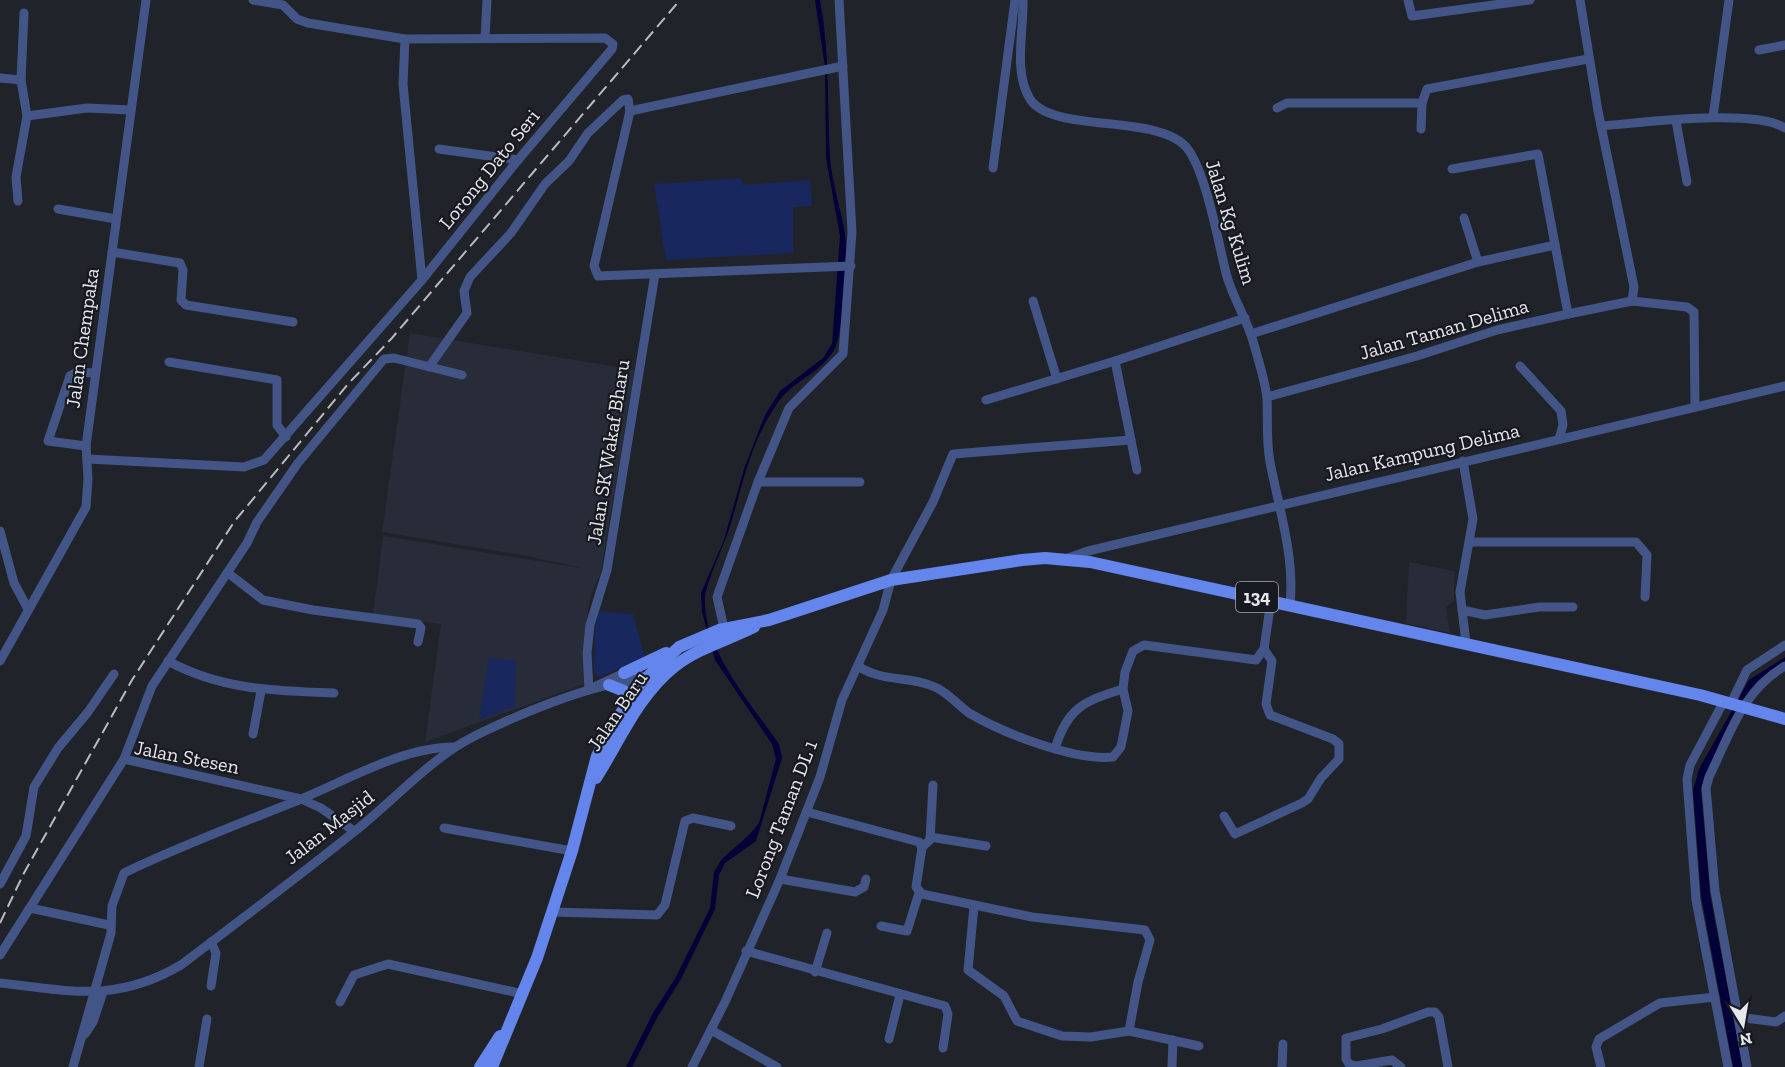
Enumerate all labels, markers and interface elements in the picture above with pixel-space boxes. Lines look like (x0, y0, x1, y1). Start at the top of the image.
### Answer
street label: Lorong Dato Seri (434, 104, 545, 234)
street label: Jalan Kg Kulim (1201, 157, 1262, 288)
street label: Jalan Chempaka (60, 266, 104, 409)
street label: Jalan Taman Delima (1357, 293, 1532, 365)
street label: Jalan SK Wakaf Bharu (582, 358, 634, 546)
street label: Jalan Kampung Delima (1322, 418, 1522, 486)
road number: 134 (1236, 582, 1278, 612)
street label: Jalan Baru (582, 667, 652, 755)
street label: Jalan Stesen (133, 735, 242, 779)
street label: Lorong Taman DL 1 (740, 736, 822, 901)
street label: Jalan Masjid (280, 785, 378, 869)
north arrow (1713, 995, 1773, 1055)
text: N (1738, 1029, 1754, 1050)

